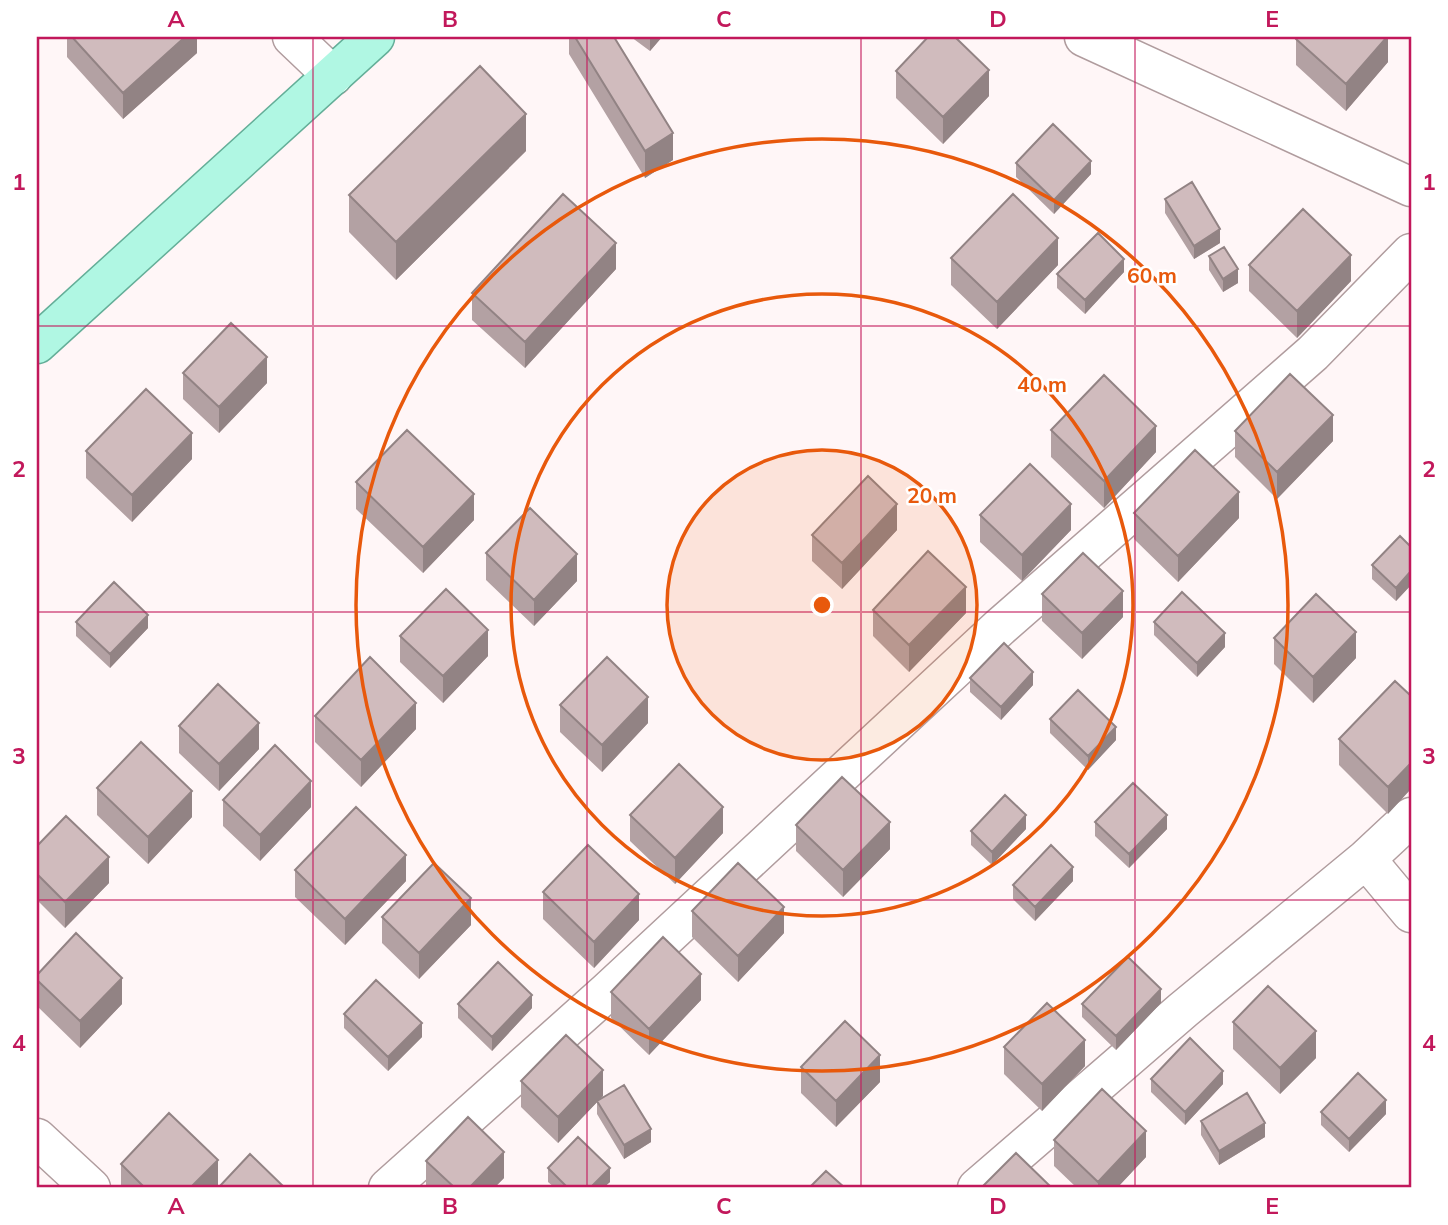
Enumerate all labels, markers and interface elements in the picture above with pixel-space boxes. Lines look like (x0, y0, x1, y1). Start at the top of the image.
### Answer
text: A (167, 4, 185, 33)
text: B (442, 4, 458, 33)
text: C (716, 4, 732, 33)
text: D (989, 4, 1007, 33)
text: E (1265, 4, 1279, 33)
text: 1 (12, 167, 26, 196)
text: 1 (1422, 167, 1436, 196)
text: 60 m (1127, 262, 1177, 288)
text: 40 m (1017, 371, 1067, 397)
text: 2 (12, 454, 26, 483)
text: 2 (1422, 454, 1436, 483)
text: 20 m (907, 482, 957, 508)
centre of rings (810, 593, 834, 617)
text: 3 (12, 741, 26, 770)
text: 3 (1422, 741, 1436, 770)
text: 4 (12, 1028, 26, 1057)
text: 4 (1422, 1028, 1436, 1057)
text: A (167, 1191, 185, 1220)
text: B (442, 1191, 458, 1220)
text: C (716, 1191, 732, 1220)
text: D (989, 1191, 1007, 1220)
text: E (1265, 1191, 1279, 1220)

